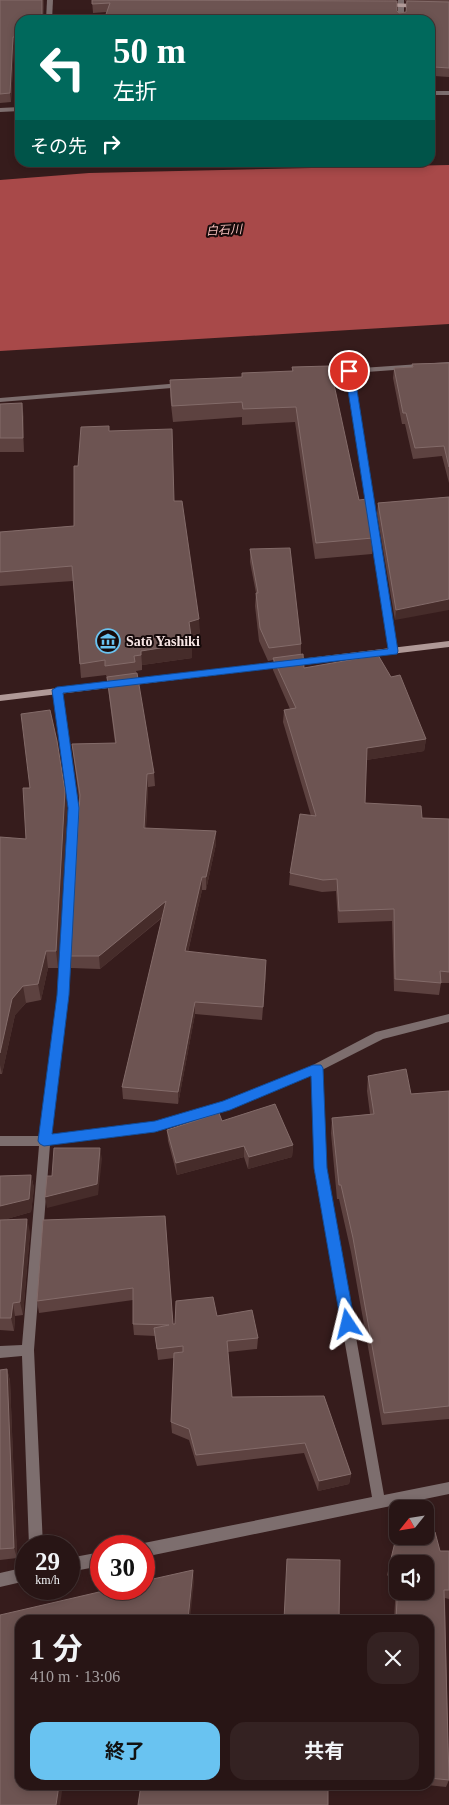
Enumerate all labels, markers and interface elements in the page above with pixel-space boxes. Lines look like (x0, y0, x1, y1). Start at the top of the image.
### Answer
text: 50 m (113, 32, 186, 71)
icon: left (30, 35, 95, 100)
text: 左折 (113, 79, 157, 104)
icon: right (97, 130, 125, 158)
text: その先 (30, 136, 87, 157)
water label: 白石川 (206, 222, 244, 238)
pin (328, 350, 370, 392)
icon: arrive (335, 357, 363, 385)
museum icon: Satō Yashiki (95, 628, 121, 654)
place label: Satō Yashiki (126, 634, 200, 649)
position arrow (321, 1297, 373, 1349)
north arrow (389, 1500, 434, 1545)
map controls (389, 1500, 434, 1600)
speed limit sign: 30 (90, 1535, 155, 1600)
text: 29 (35, 1548, 60, 1575)
button: sound (389, 1555, 434, 1600)
text: km/h (35, 1573, 60, 1587)
text: 1 分 (30, 1632, 83, 1665)
button: close (367, 1632, 419, 1684)
text: 410 m · 13:06 (30, 1668, 120, 1685)
button: 終了 (30, 1722, 220, 1780)
button: 共有 (230, 1722, 419, 1780)

